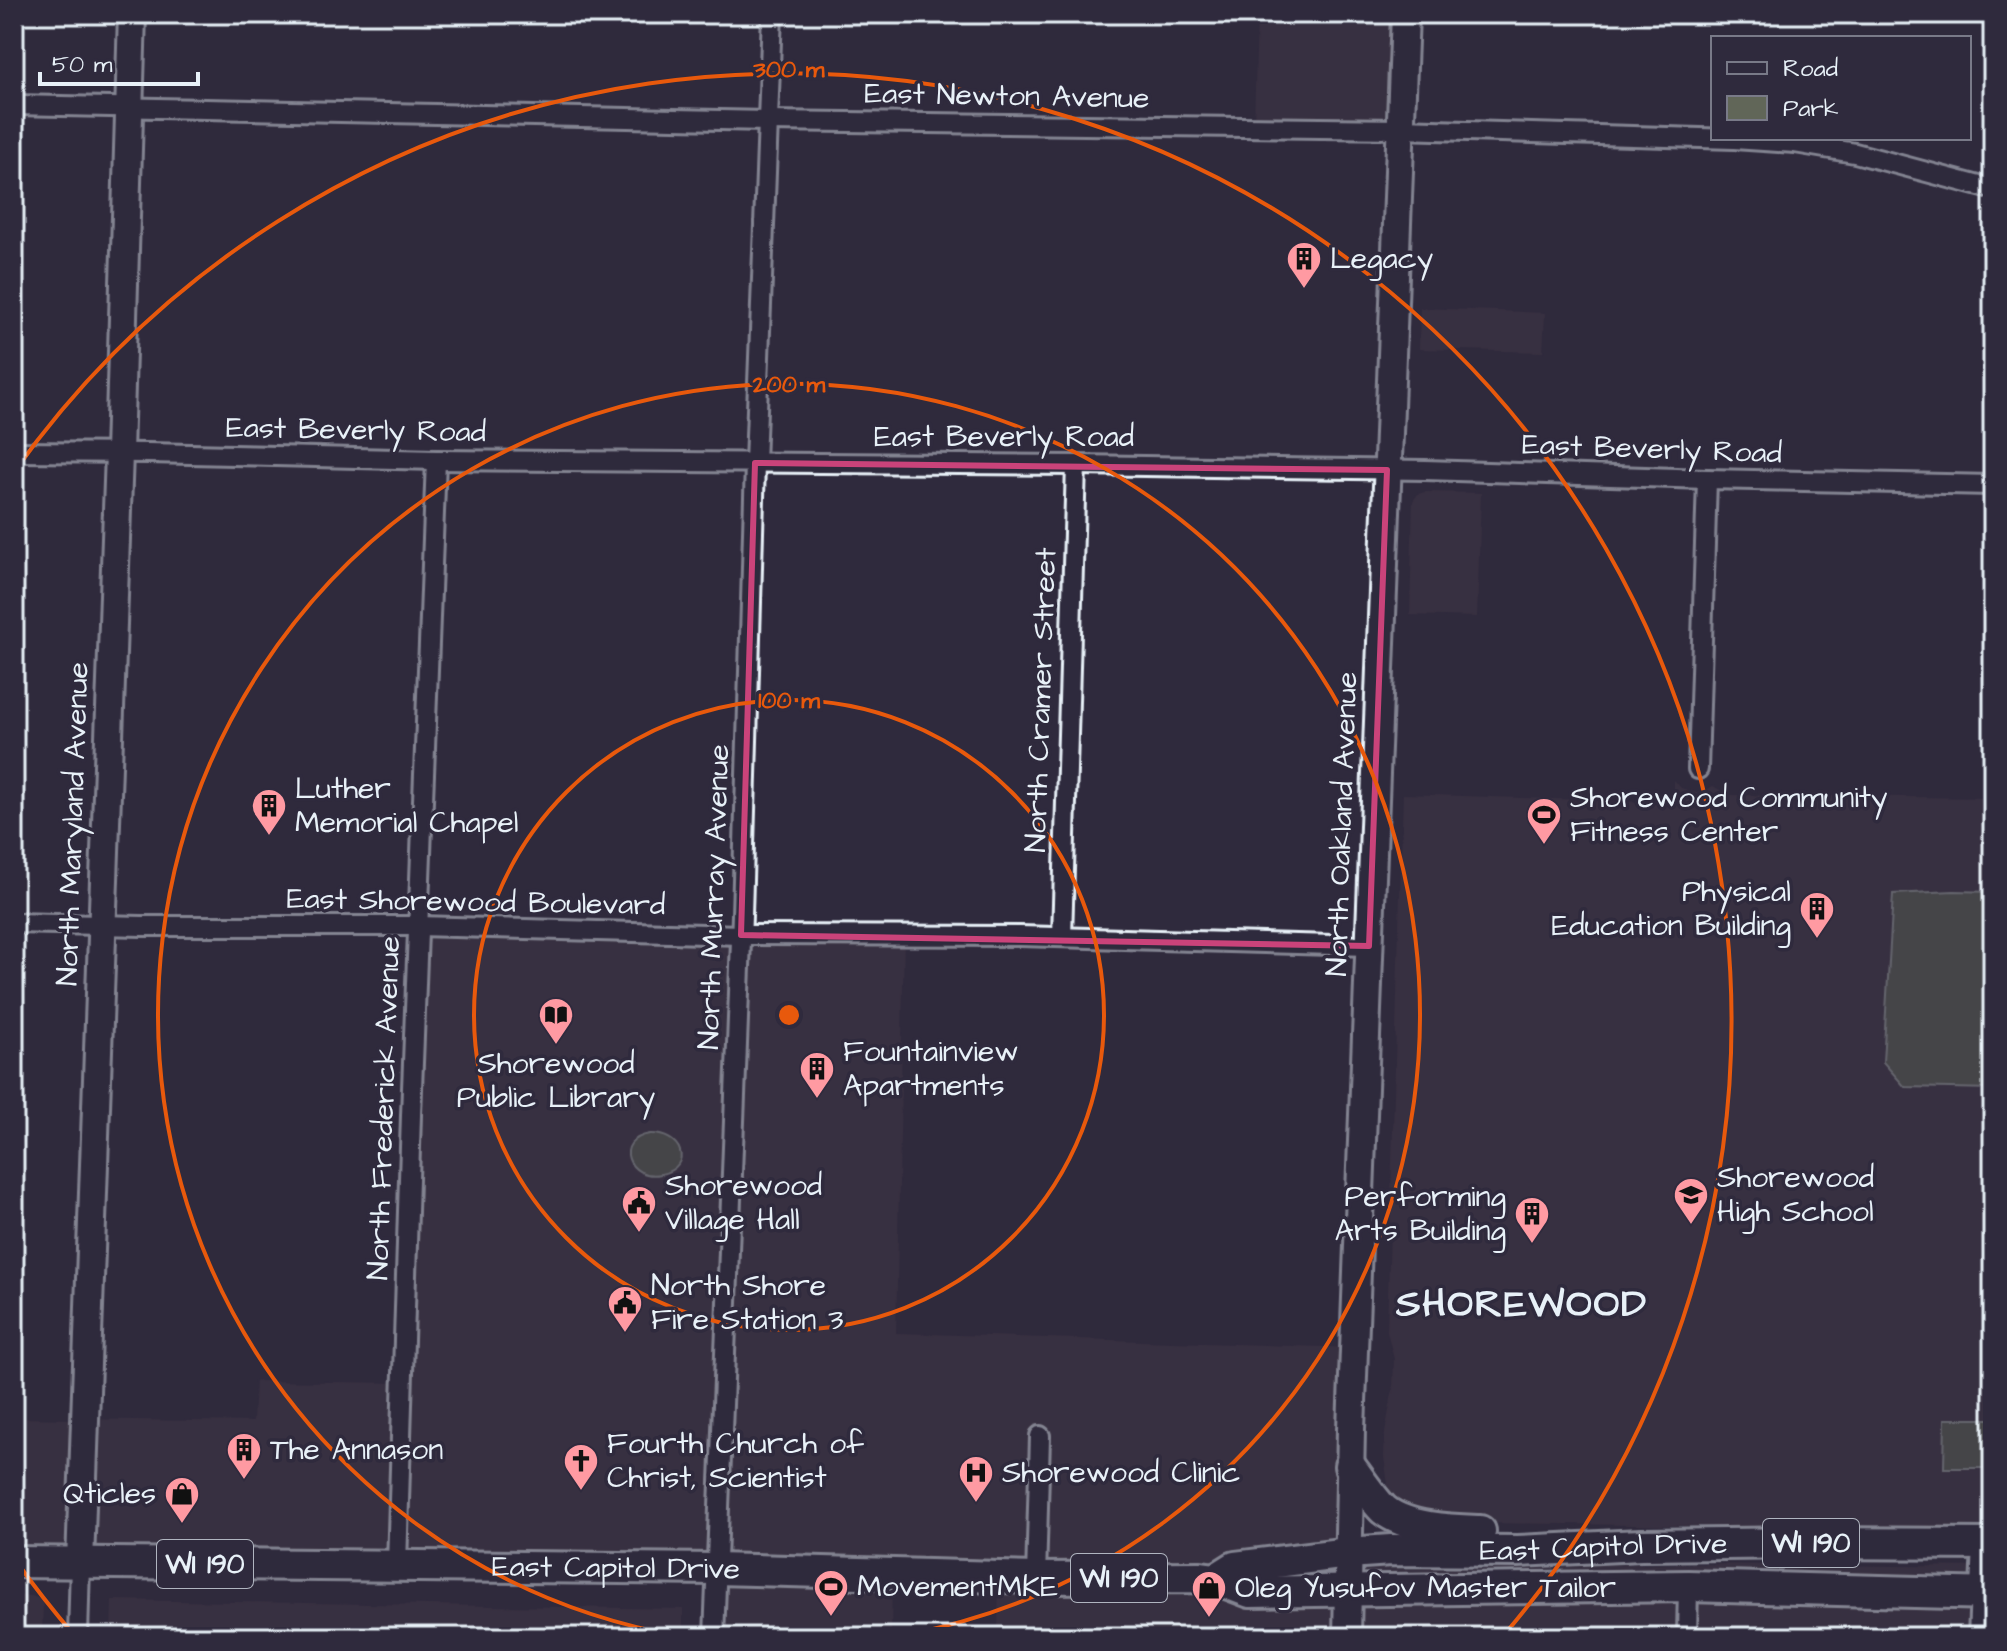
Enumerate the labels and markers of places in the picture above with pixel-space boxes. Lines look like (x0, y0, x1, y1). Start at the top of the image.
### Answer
place label: Legacy (1330, 238, 1433, 281)
building icon: Legacy (1285, 240, 1323, 290)
place label: Luther Memorial Chapel (295, 768, 518, 844)
place label: Shorewood Community Fitness Center (1570, 777, 1887, 853)
building icon: Luther Memorial Chapel (250, 787, 288, 837)
sports icon: Shorewood Community Fitness Center (1525, 796, 1563, 846)
place label: Physical Education Building (1552, 871, 1791, 948)
building icon: Physical Education Building (1798, 890, 1836, 940)
library icon: Shorewood Public Library (537, 996, 575, 1046)
centre of rings (775, 1001, 803, 1029)
place label: Fountainview Apartments (843, 1031, 1018, 1107)
place label: Shorewood Public Library (457, 1043, 655, 1120)
building icon: Fountainview Apartments (798, 1050, 836, 1100)
place label: Shorewood High School (1717, 1157, 1874, 1234)
place label: Shorewood Village Hall (665, 1165, 822, 1242)
place label: Performing Arts Building (1335, 1176, 1506, 1253)
school or university icon: Shorewood High School (1672, 1176, 1710, 1226)
public building icon: Shorewood Village Hall (620, 1184, 658, 1234)
building icon: Performing Arts Building (1513, 1195, 1551, 1245)
place label: North Shore Fire Station 3 (651, 1265, 844, 1341)
public building icon: North Shore Fire Station 3 (606, 1284, 644, 1334)
place label: Fourth Church of Christ, Scientist (607, 1423, 864, 1499)
place label: The Annason (270, 1429, 443, 1471)
building icon: The Annason (225, 1431, 263, 1481)
church icon: Fourth Church of Christ, Scientist (562, 1442, 600, 1492)
place label: Shorewood Clinic (1002, 1452, 1240, 1494)
hospital icon: Shorewood Clinic (957, 1454, 995, 1504)
place label: Qticles (63, 1473, 156, 1515)
shop icon: Qticles (163, 1475, 201, 1525)
place label: MovementMKE (857, 1566, 1058, 1608)
place label: Oleg Yusufov Master Tailor (1235, 1567, 1616, 1610)
sports icon: MovementMKE (812, 1568, 850, 1618)
shop icon: Oleg Yusufov Master Tailor (1190, 1569, 1228, 1619)

